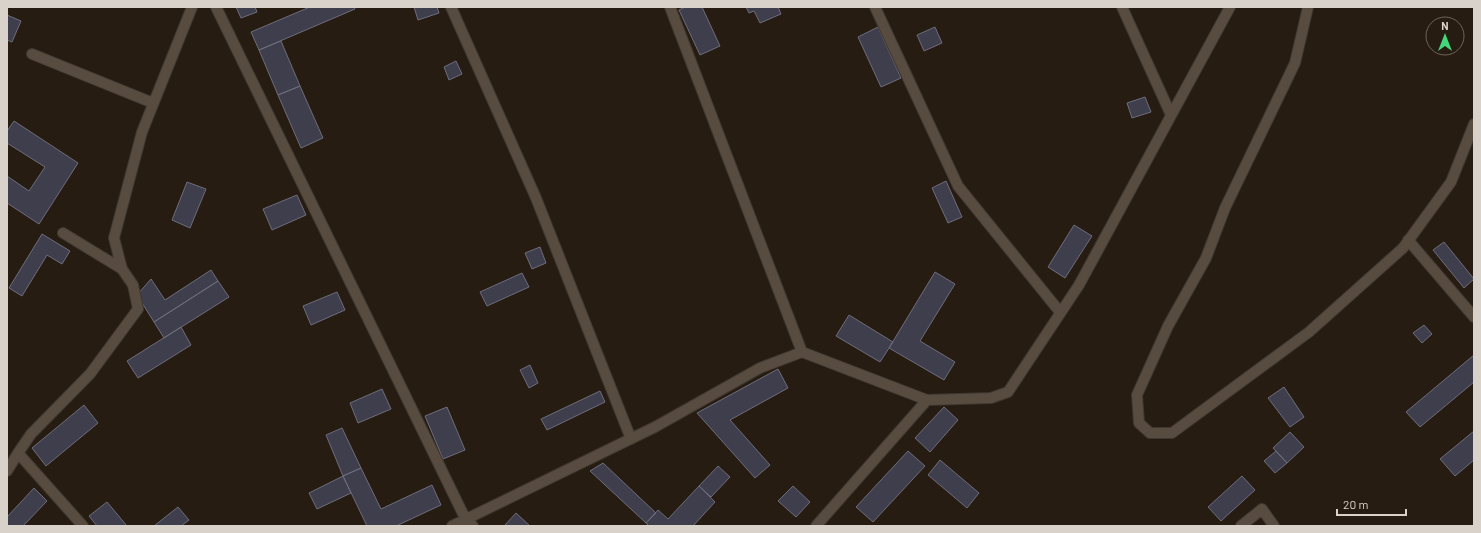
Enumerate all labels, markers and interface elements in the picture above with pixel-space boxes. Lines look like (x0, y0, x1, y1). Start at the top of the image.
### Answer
north arrow (1425, 16, 1465, 56)
text: N (1441, 19, 1449, 32)
scale bar (1337, 491, 1406, 517)
text: 20 m (1343, 497, 1369, 511)

